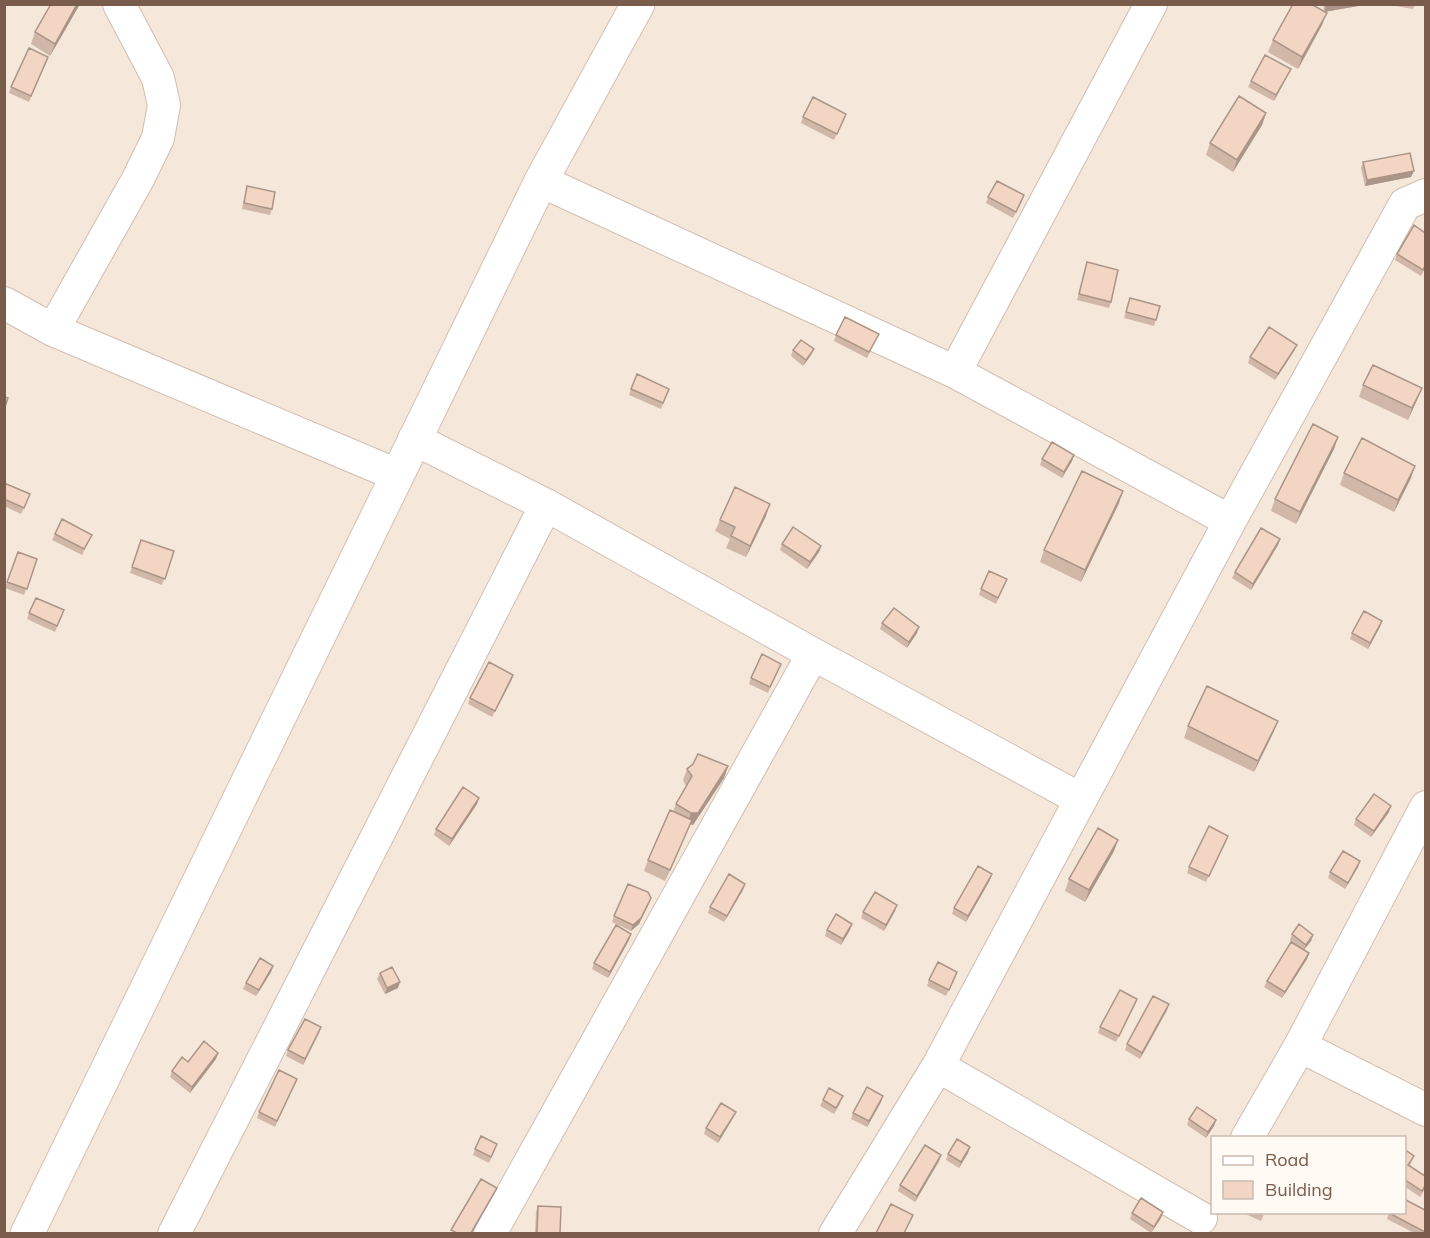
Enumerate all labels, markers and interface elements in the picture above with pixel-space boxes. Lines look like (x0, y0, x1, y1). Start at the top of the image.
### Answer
legend (1211, 1136, 1406, 1214)
text: Road (1265, 1148, 1309, 1171)
text: Building (1265, 1178, 1333, 1201)

